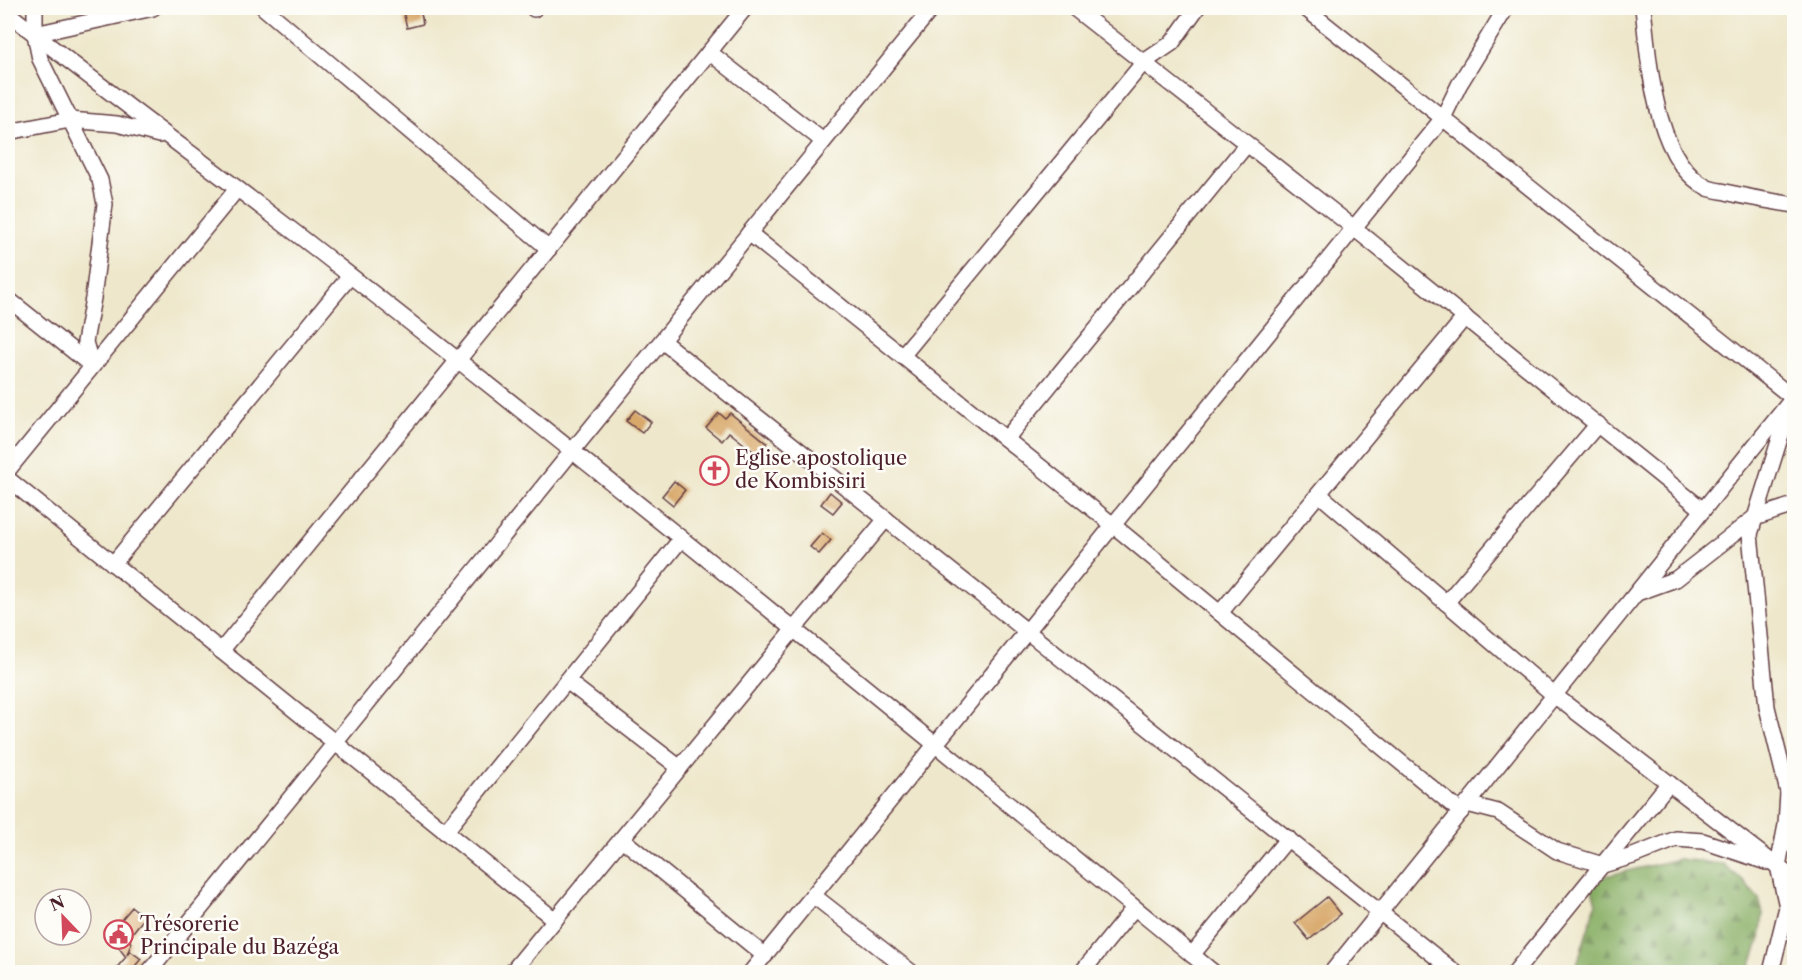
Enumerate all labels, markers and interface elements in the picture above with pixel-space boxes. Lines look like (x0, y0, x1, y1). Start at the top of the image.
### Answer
place label: Eglise apostolique de Kombissiri (735, 446, 907, 493)
church icon: Eglise apostolique de Kombissiri (698, 454, 730, 486)
north arrow (33, 887, 93, 947)
text: N (47, 891, 68, 915)
place label: Trésorerie Principale du Bazéga (140, 912, 340, 959)
public building icon: Trésorerie Principale du Bazéga (103, 919, 135, 951)

